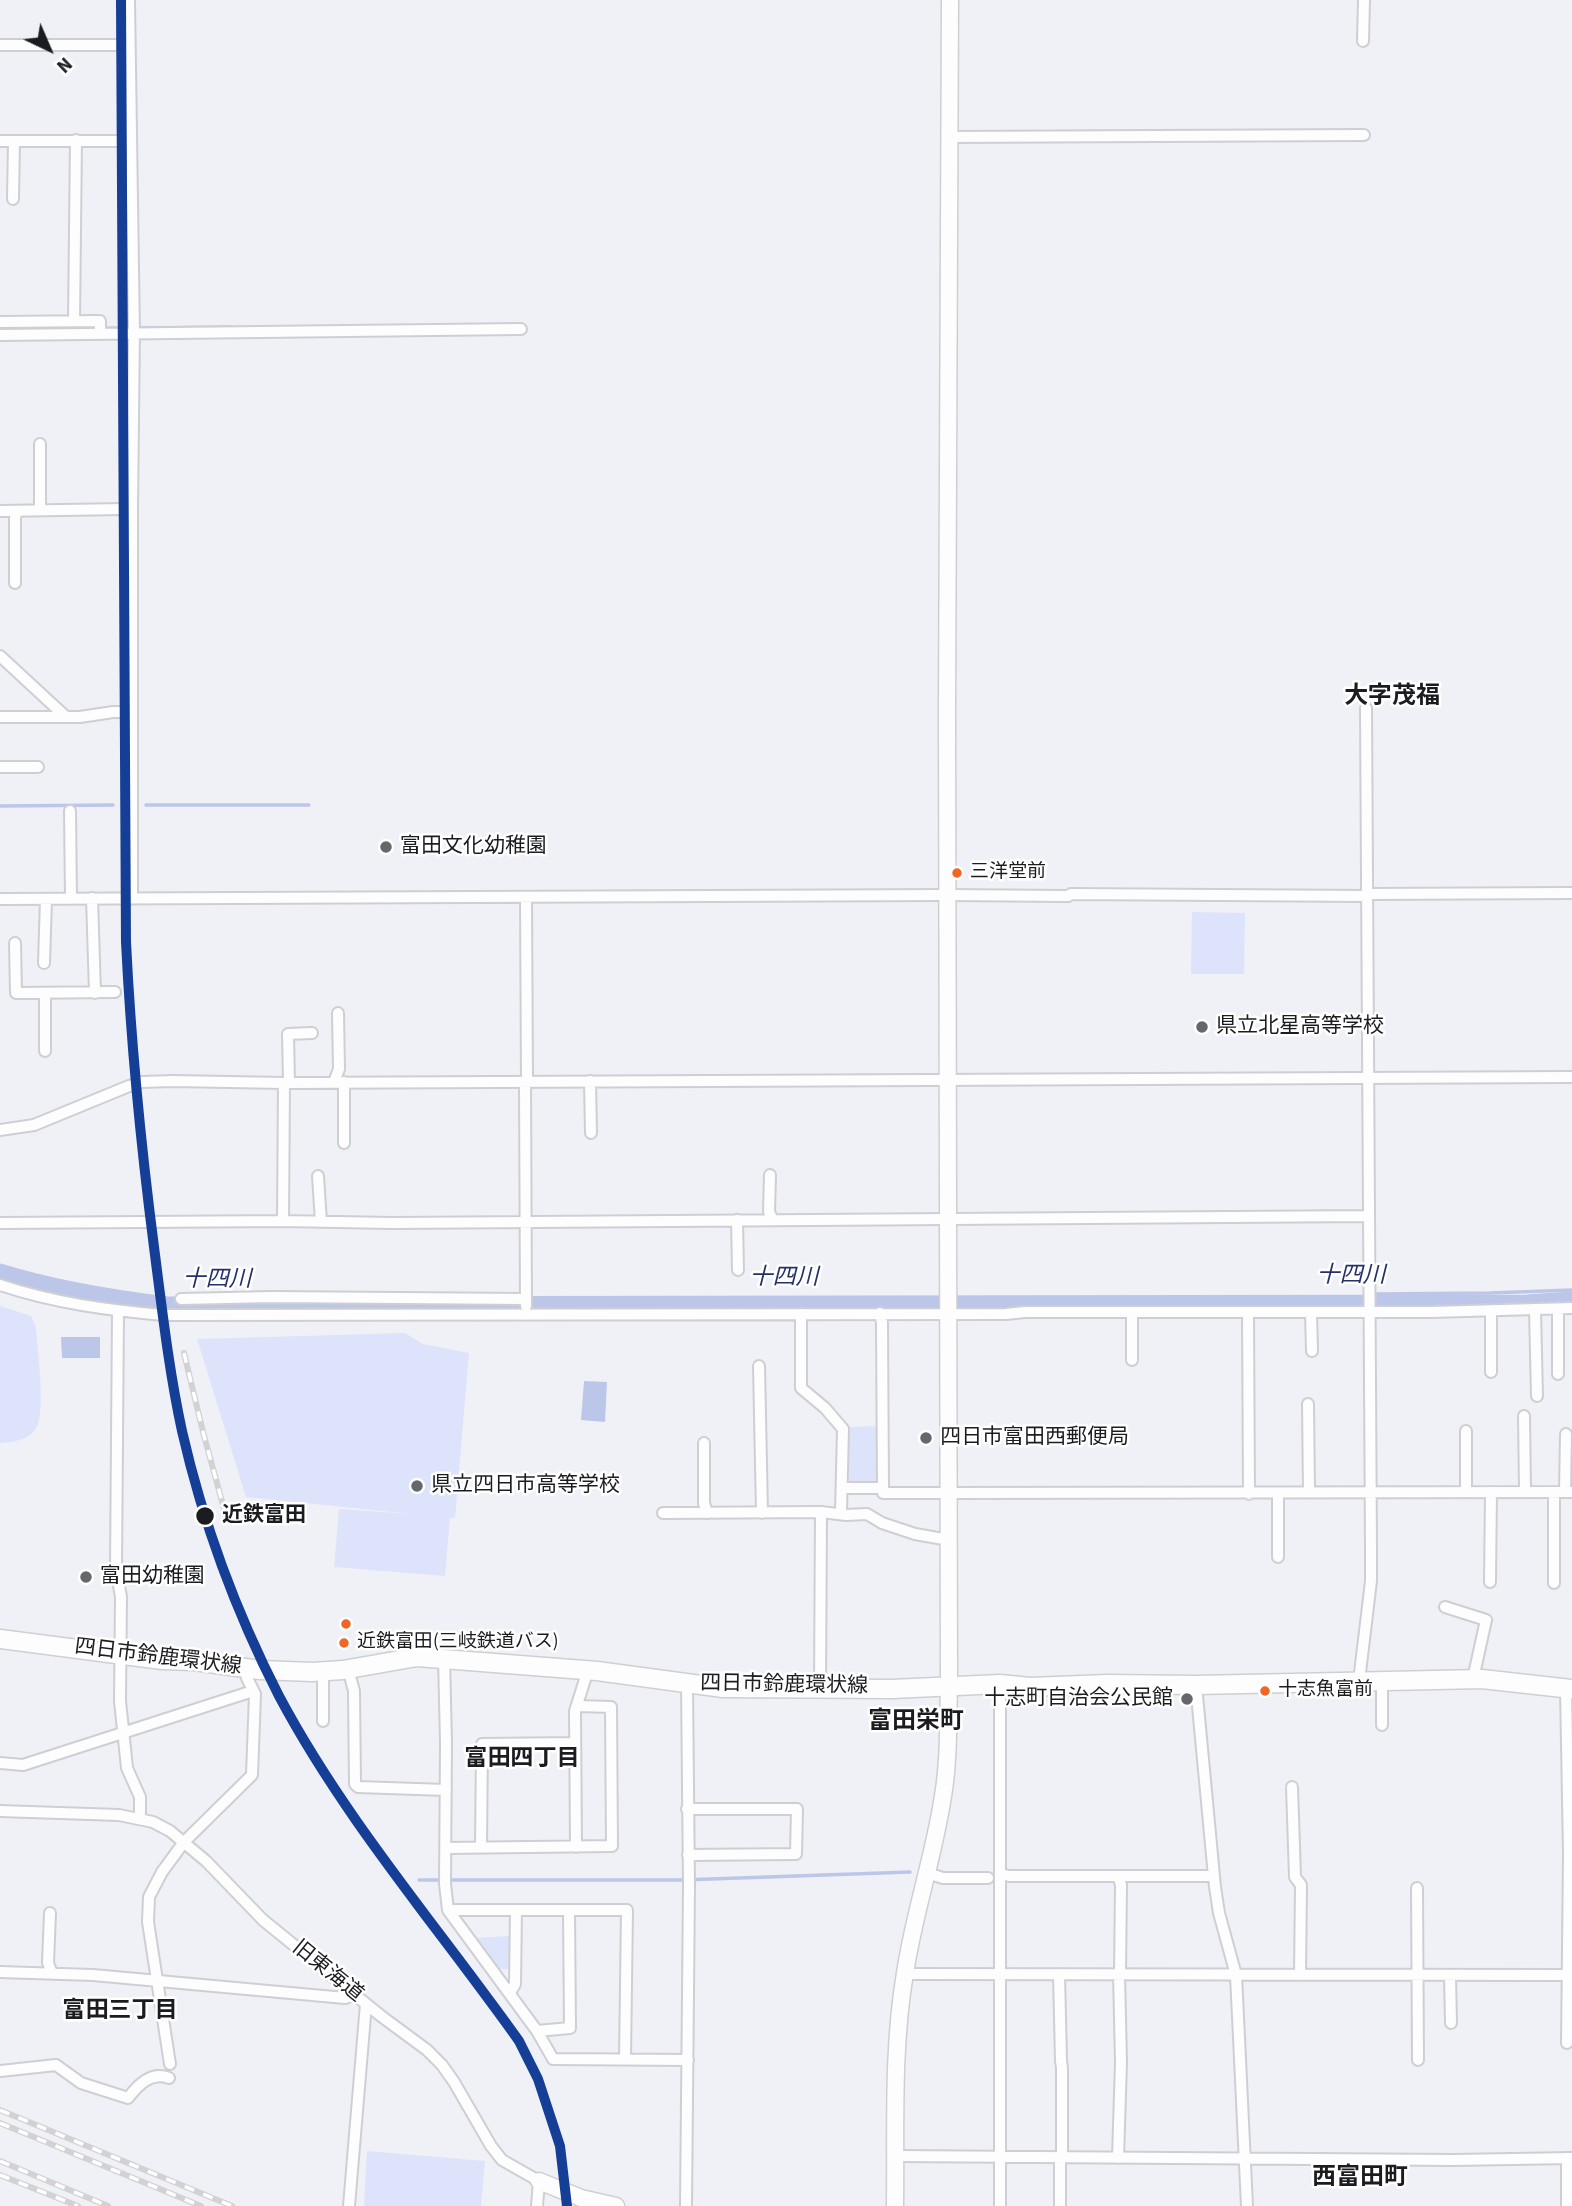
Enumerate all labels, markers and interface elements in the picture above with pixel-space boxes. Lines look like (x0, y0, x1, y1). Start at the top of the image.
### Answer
north arrow (14, 14, 84, 84)
text: N (50, 50, 78, 79)
district label: 大字茂福 (1344, 684, 1440, 712)
place label: 富田文化幼稚園 (400, 834, 547, 860)
marker: 富田文化幼稚園 (378, 839, 394, 855)
place label: 三洋堂前 (970, 862, 1046, 884)
marker: 三洋堂前 (950, 866, 964, 880)
place label: 県立北星高等学校 (1216, 1014, 1384, 1040)
marker: 県立北星高等学校 (1194, 1019, 1210, 1035)
water label: 十四川 (1317, 1263, 1385, 1291)
water label: 十四川 (750, 1265, 818, 1293)
water label: 十四川 (183, 1267, 251, 1295)
place label: 四日市富田西郵便局 (940, 1425, 1129, 1451)
marker: 四日市富田西郵便局 (918, 1430, 934, 1446)
place label: 県立四日市高等学校 (431, 1473, 620, 1499)
marker: 県立四日市高等学校 (409, 1478, 425, 1494)
place label: 近鉄富田 (222, 1503, 306, 1529)
marker: 近鉄富田 (194, 1505, 216, 1527)
place label: 富田幼稚園 (100, 1564, 205, 1590)
marker: 富田幼稚園 (78, 1569, 94, 1585)
unlabelled marker (339, 1617, 353, 1631)
place label: 近鉄富田(三岐鉄道バス) (357, 1632, 559, 1654)
street label: 四日市鈴鹿環状線 (73, 1635, 243, 1681)
marker: 近鉄富田(三岐鉄道バス) (337, 1636, 351, 1650)
street label: 四日市鈴鹿環状線 (700, 1672, 868, 1700)
place label: 十志魚富前 (1278, 1680, 1373, 1702)
marker: 十志魚富前 (1258, 1684, 1272, 1698)
place label: 十志町自治会公民館 (984, 1686, 1173, 1712)
marker: 十志町自治会公民館 (1179, 1691, 1195, 1707)
district label: 富田栄町 (868, 1709, 964, 1737)
district label: 富田四丁目 (465, 1746, 579, 1774)
street label: 旧東海道 (286, 1936, 368, 2008)
district label: 富田三丁目 (63, 1998, 177, 2026)
district label: 西富田町 (1312, 2165, 1408, 2193)

